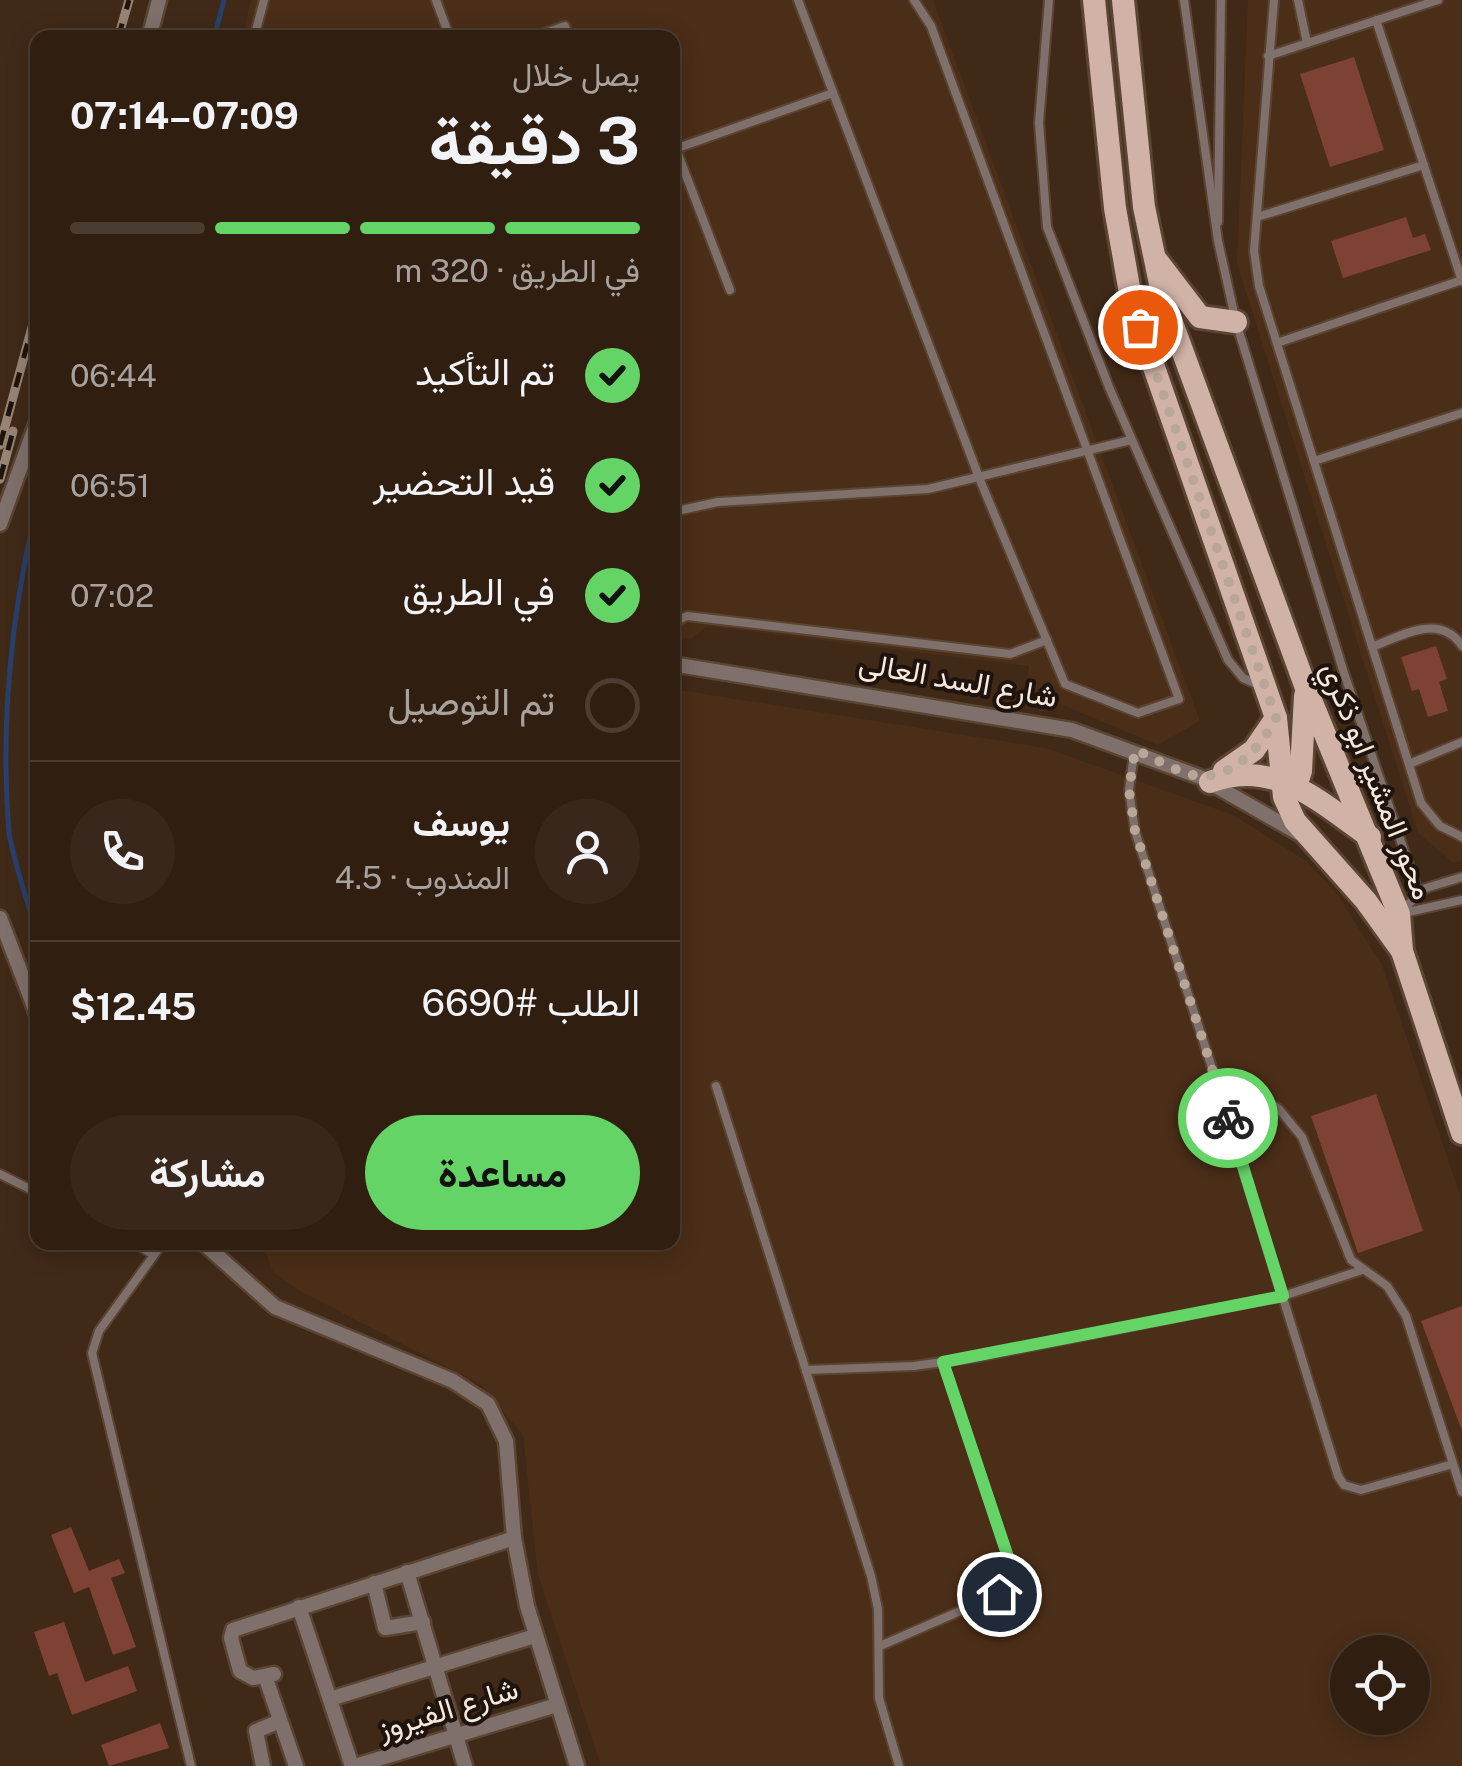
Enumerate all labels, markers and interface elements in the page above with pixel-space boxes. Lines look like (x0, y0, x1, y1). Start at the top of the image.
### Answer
text: يصل خلال (512, 56, 640, 93)
text: 07:09–07:14 (70, 93, 299, 138)
text: 3 دقيقة (429, 102, 640, 179)
text: في الطريق · 320 m (395, 252, 640, 289)
pin (1098, 285, 1183, 370)
icon: bag (1113, 300, 1168, 355)
icon: check (585, 348, 640, 403)
text: تم التأكيد (415, 349, 555, 394)
text: 06:44 (70, 357, 157, 394)
icon: check (585, 458, 640, 513)
text: قيد التحضير (373, 459, 555, 504)
text: 06:51 (70, 467, 150, 504)
icon: check (585, 568, 640, 623)
text: في الطريق (403, 569, 555, 614)
text: 07:02 (70, 577, 154, 614)
street label: شارع السد العالى (856, 644, 1060, 717)
street label: محور المشير ابو ذكري (1307, 657, 1442, 907)
text: تم التوصيل (387, 679, 555, 724)
button: phone (70, 799, 175, 904)
button: person (535, 799, 640, 904)
text: يوسف (413, 800, 510, 845)
text: المندوب · 4.5 (335, 859, 510, 896)
text: الطلب #6690 (421, 980, 640, 1025)
text: $12.45 (70, 984, 197, 1029)
courier (1178, 1068, 1278, 1168)
icon: bike (1201, 1091, 1256, 1146)
button: مشاركة (70, 1115, 345, 1230)
button: مساعدة (365, 1115, 640, 1230)
pin (957, 1552, 1042, 1637)
icon: home (972, 1567, 1027, 1622)
map controls (1330, 1635, 1430, 1735)
button: locate (1330, 1635, 1430, 1735)
street label: شارع الفيروز (372, 1670, 523, 1750)

